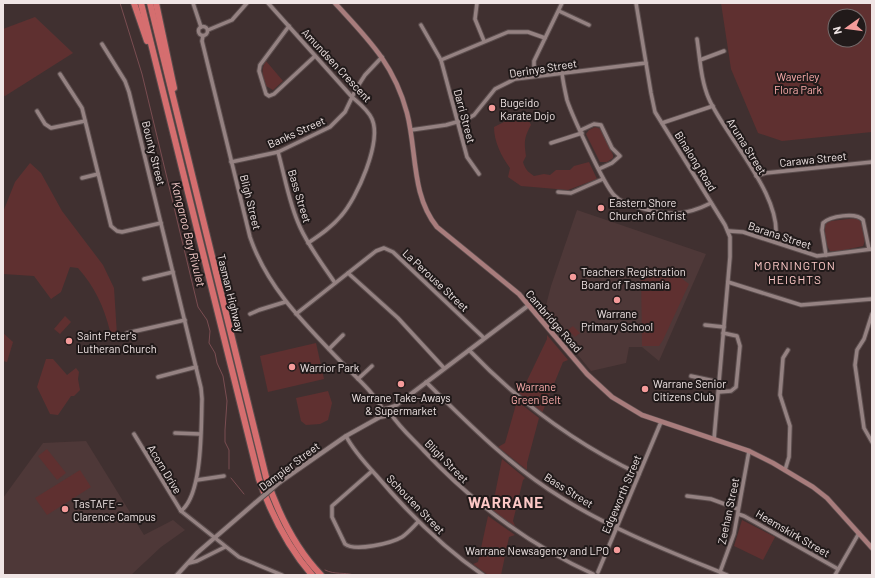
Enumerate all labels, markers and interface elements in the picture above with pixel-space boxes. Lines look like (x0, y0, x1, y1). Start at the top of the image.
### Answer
north arrow (827, 8, 867, 48)
street label: Amundsen Crescent (300, 25, 374, 105)
text: N (830, 25, 844, 36)
street label: Derinya Street (508, 56, 578, 80)
park label: Waverley Flora Park (774, 70, 823, 96)
street label: Darri Street (452, 88, 478, 144)
place label: Bugeido Karate Dojo (500, 96, 555, 122)
marker: Bugeido Karate Dojo (487, 103, 497, 113)
street label: Banks Street (265, 114, 327, 150)
street label: Aruma Street (725, 116, 769, 176)
street label: Bounty Street (140, 119, 168, 187)
street label: Binalong Road (672, 129, 720, 193)
street label: Carawa Street (779, 149, 847, 169)
street label: Bass Street (286, 168, 314, 224)
street label: Bligh Street (238, 173, 264, 231)
water label: Kangaroo Bay Rivulet (169, 180, 209, 289)
place label: Eastern Shore Church of Christ (609, 196, 686, 222)
marker: Eastern Shore Church of Christ (596, 203, 606, 213)
street label: Barana Street (747, 219, 813, 251)
street label: La Perouse Street (400, 246, 472, 314)
street label: Tasman Highway (215, 253, 247, 333)
district label: MORNINGTON HEIGHTS (754, 258, 836, 286)
place label: Teachers Registration Board of Tasmania (581, 265, 686, 291)
marker: Teachers Registration Board of Tasmania (568, 272, 578, 282)
street label: Cambridge Road (523, 287, 585, 355)
marker: Warrane Primary School (612, 295, 622, 305)
place label: Warrane Primary School (581, 307, 653, 333)
place label: Saint Peter's Lutheran Church (77, 329, 157, 355)
marker: Saint Peter's Lutheran Church (64, 336, 74, 346)
place label: Warrior Park (300, 361, 360, 374)
marker: Warrior Park (287, 362, 297, 372)
place label: Warrane Senior Citizens Club (653, 377, 726, 403)
marker: Warrane Take-Aways & Supermarket (396, 379, 406, 389)
park label: Warrane Green Belt (511, 380, 561, 406)
marker: Warrane Senior Citizens Club (640, 384, 650, 394)
place label: Warrane Take-Aways & Supermarket (351, 391, 451, 417)
street label: Bligh Street (423, 437, 471, 485)
street label: Dampier Street (256, 439, 322, 493)
street label: Acorn Drive (145, 442, 185, 496)
street label: Edgeworth Street (599, 453, 643, 535)
street label: Bass Street (542, 470, 596, 510)
street label: Schouten Street (384, 472, 448, 536)
street label: Zeehan Street (715, 477, 741, 545)
district label: WARRANE (468, 493, 544, 511)
place label: TasTAFE - Clarence Campus (73, 497, 156, 523)
marker: TasTAFE - Clarence Campus (60, 504, 70, 514)
street label: Heemskirk Street (754, 507, 832, 559)
place label: Warrane Newsagency and LPO (465, 544, 609, 557)
marker: Warrane Newsagency and LPO (612, 545, 622, 555)

